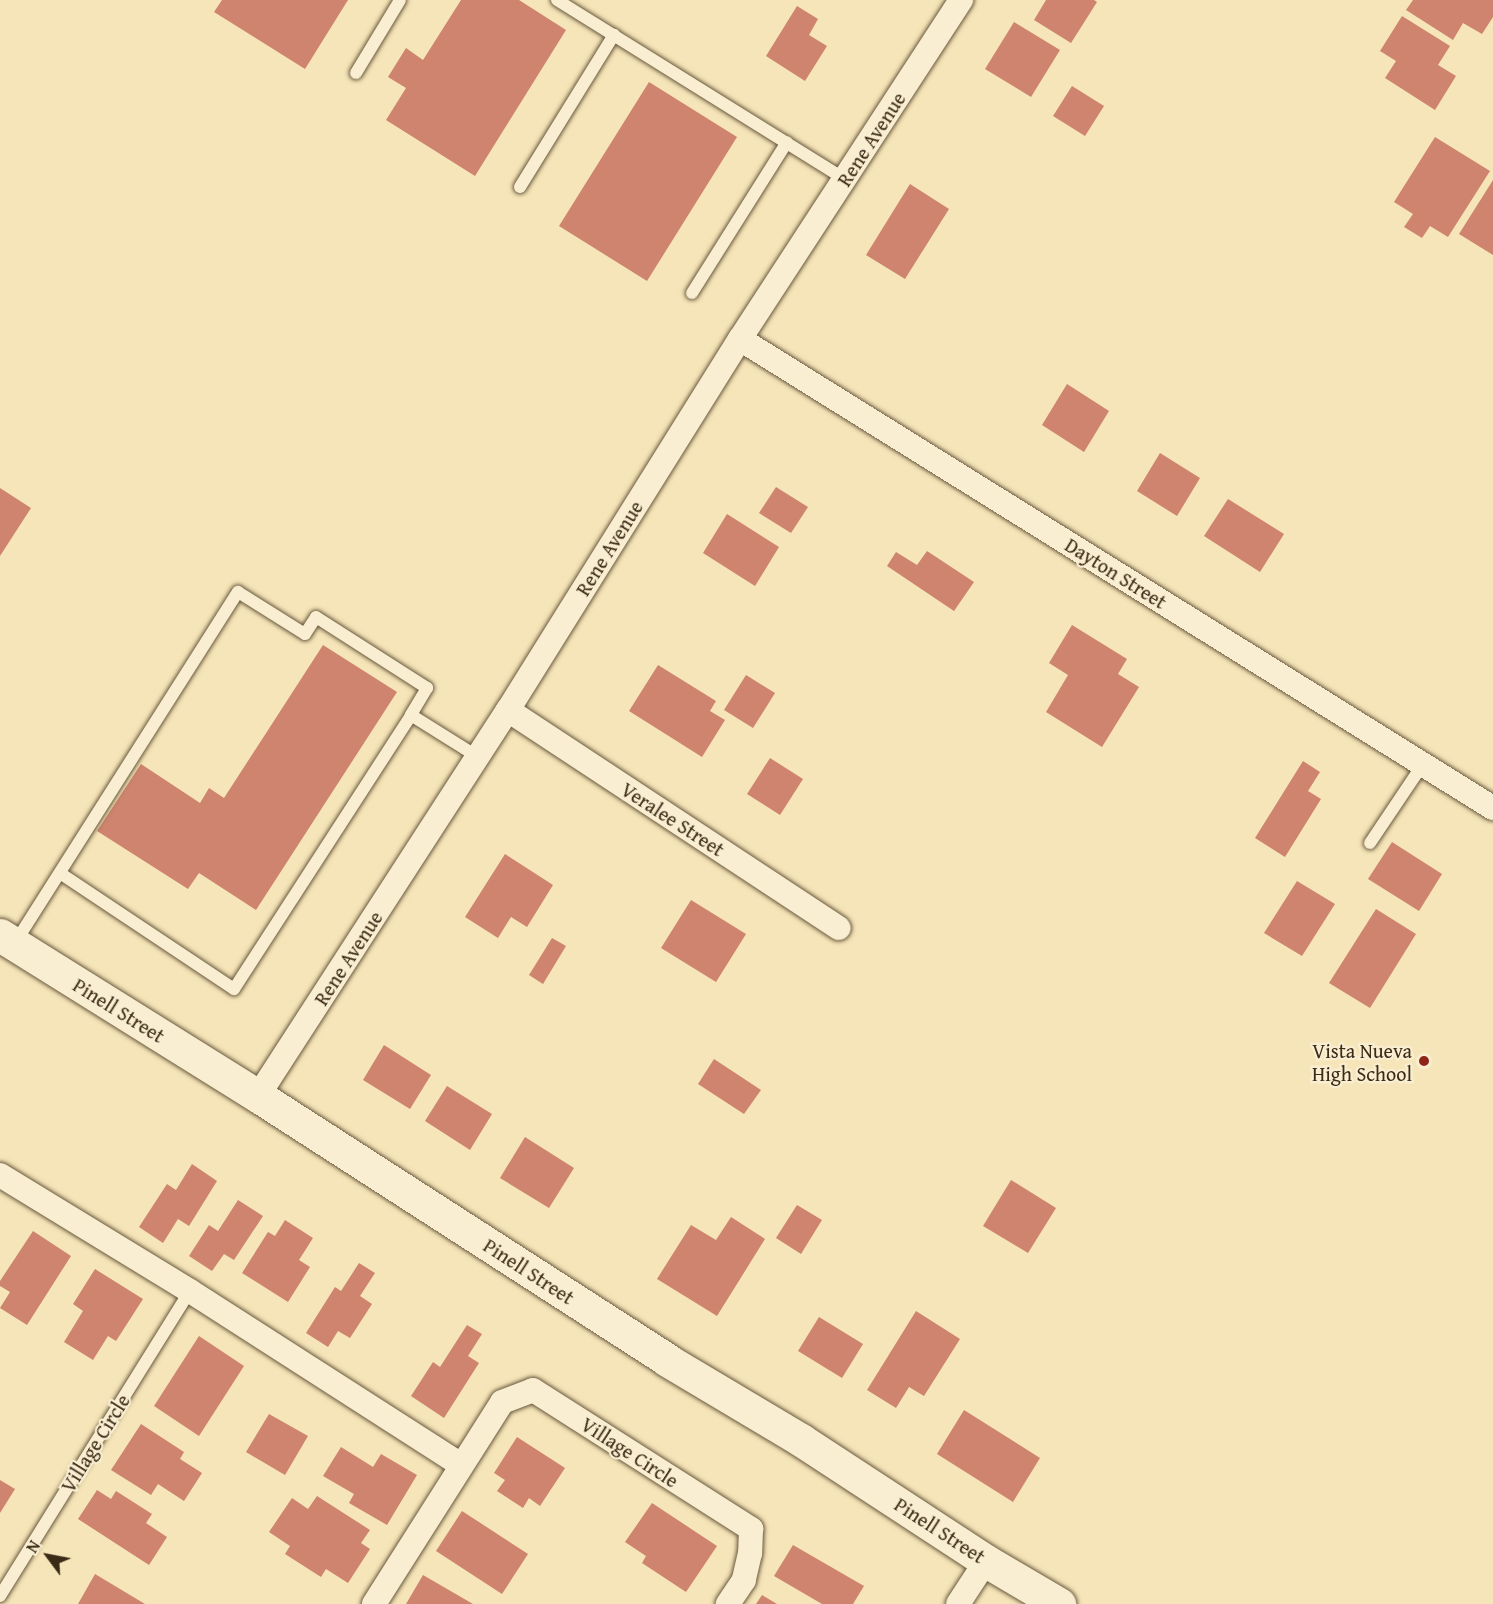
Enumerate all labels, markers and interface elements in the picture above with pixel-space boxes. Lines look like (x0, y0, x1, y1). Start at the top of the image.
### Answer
street label: Rene Avenue (832, 87, 910, 191)
street label: Rene Avenue (570, 496, 648, 600)
street label: Dayton Street (1061, 532, 1171, 614)
street label: Veralee Street (617, 777, 729, 861)
street label: Rene Avenue (309, 906, 387, 1010)
street label: Pinell Street (69, 972, 169, 1048)
place label: Vista Nueva High School (1312, 1038, 1412, 1085)
marker: Vista Nueva High School (1417, 1054, 1431, 1068)
street label: Pinell Street (479, 1233, 579, 1309)
street label: Village Circle (55, 1390, 135, 1496)
street label: Village Circle (577, 1412, 683, 1492)
street label: Pinell Street (890, 1492, 990, 1568)
north arrow (18, 1526, 78, 1586)
text: N (20, 1536, 46, 1557)

